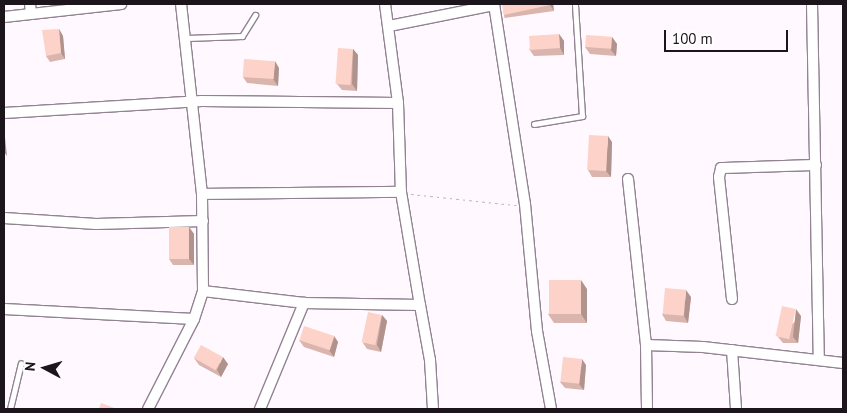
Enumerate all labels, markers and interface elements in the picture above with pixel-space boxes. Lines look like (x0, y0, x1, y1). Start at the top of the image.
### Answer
scale bar (667, 20, 791, 52)
text: 100 m (672, 29, 713, 48)
north arrow (20, 343, 70, 393)
text: N (21, 361, 40, 372)

